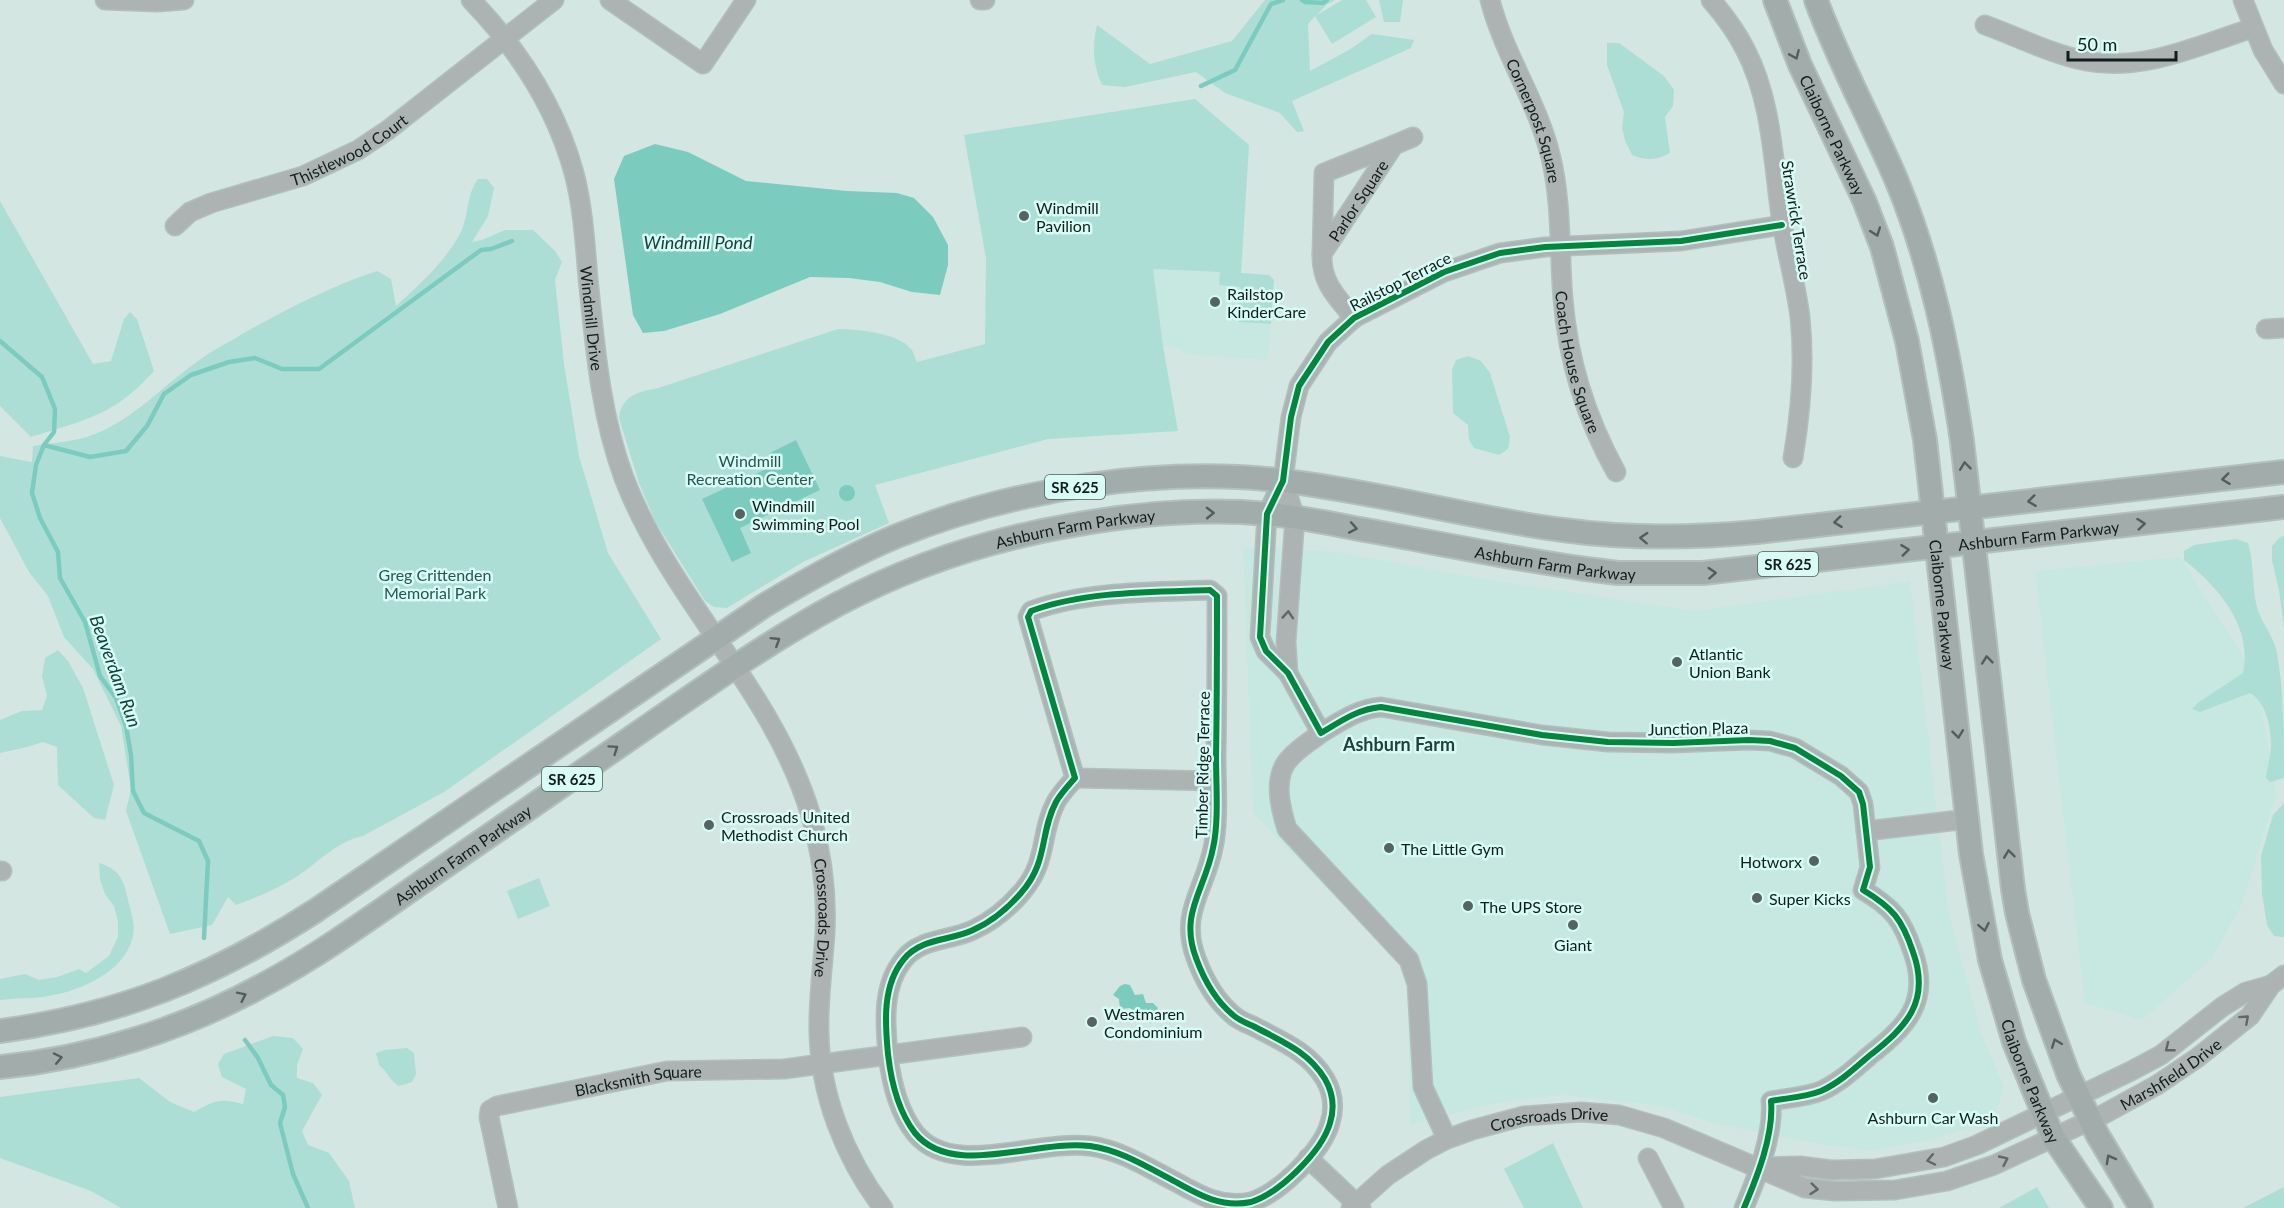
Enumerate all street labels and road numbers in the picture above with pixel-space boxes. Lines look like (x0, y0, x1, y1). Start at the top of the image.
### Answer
street label: Cornerpost Square (1503, 55, 1565, 184)
street label: Claiborne Parkway (1796, 71, 1870, 199)
street label: Thistlewood Court (288, 109, 411, 189)
street label: Parlor Square (1324, 156, 1391, 245)
street label: Strawrick Terrace (1778, 159, 1816, 281)
street label: Railstop Terrace (1346, 247, 1454, 315)
street label: Windmill Drive (578, 265, 608, 372)
street label: Coach House Square (1553, 290, 1605, 436)
road number: SR 625 (1045, 475, 1105, 499)
street label: Ashburn Farm Parkway (993, 505, 1157, 551)
street label: Ashburn Farm Parkway (1957, 516, 2121, 553)
street label: Claiborne Parkway (1927, 538, 1960, 672)
street label: Ashburn Farm Parkway (1474, 541, 1637, 583)
road number: SR 625 (1758, 552, 1818, 576)
street label: Timber Ridge Terrace (1191, 691, 1213, 839)
street label: Junction Plaza (1648, 718, 1748, 738)
road number: SR 625 (542, 767, 602, 791)
street label: Ashburn Farm Parkway (390, 800, 535, 908)
street label: Crossroads Drive (811, 857, 835, 978)
street label: Claiborne Parkway (1998, 1017, 2064, 1147)
street label: Marshfield Drive (2116, 1034, 2224, 1113)
street label: Blacksmith Square (573, 1061, 702, 1099)
street label: Crossroads Drive (1488, 1102, 1609, 1134)

